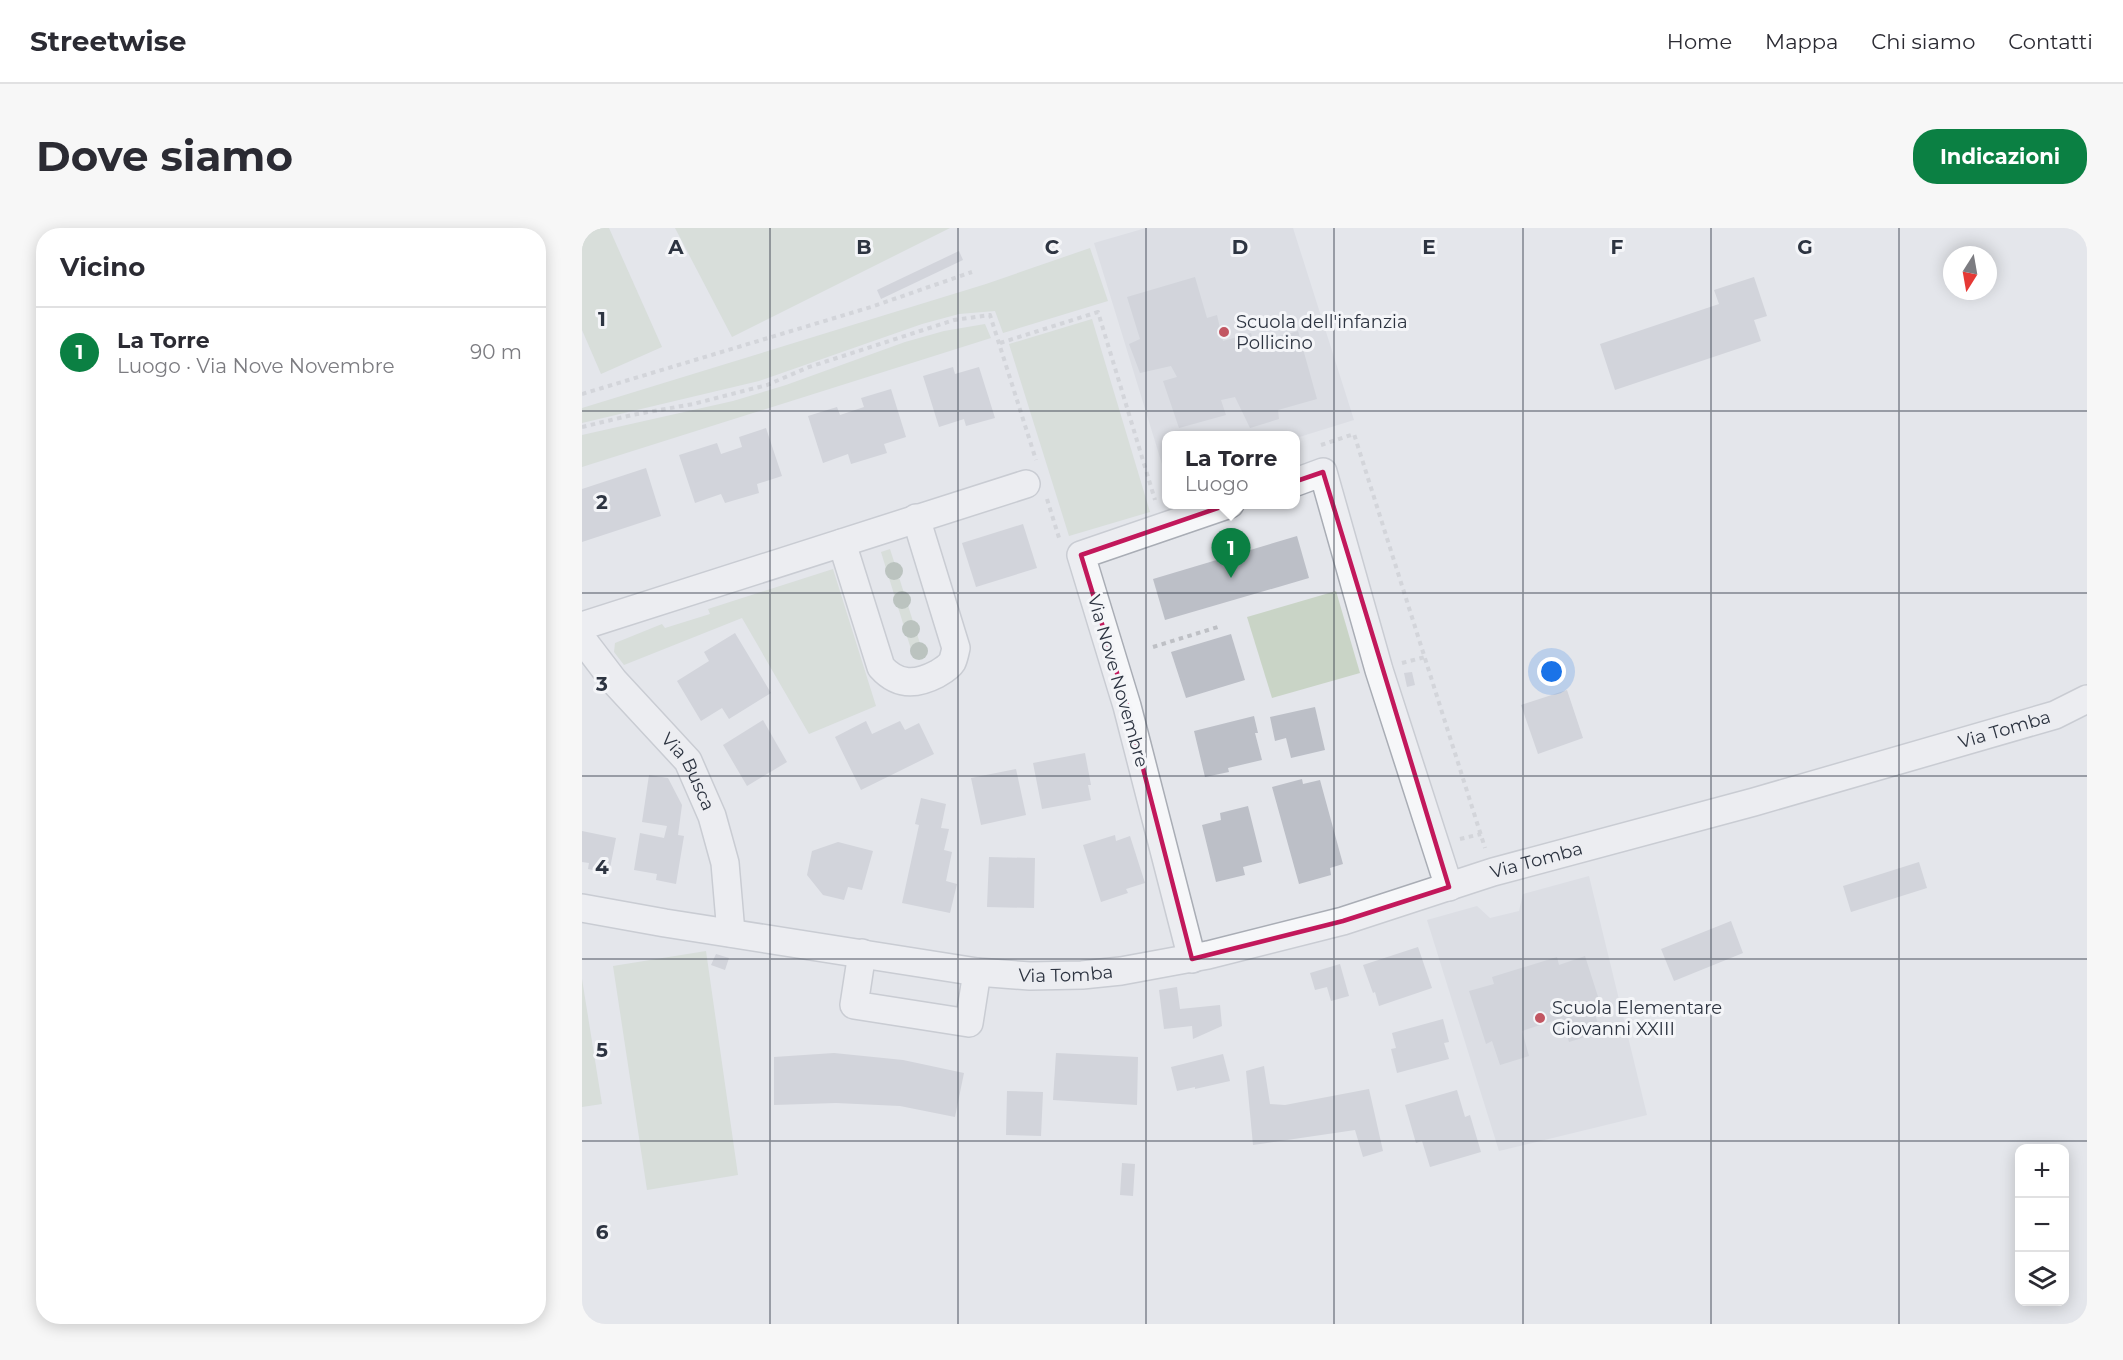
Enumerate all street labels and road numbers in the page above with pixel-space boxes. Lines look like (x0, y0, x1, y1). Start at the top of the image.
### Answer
street label: Via Nove Novembre (1083, 592, 1153, 770)
street label: Via Tomba (1956, 706, 2053, 753)
street label: Via Busca (656, 728, 719, 814)
street label: Via Tomba (1488, 837, 1585, 883)
street label: Via Tomba (1017, 961, 1114, 987)

